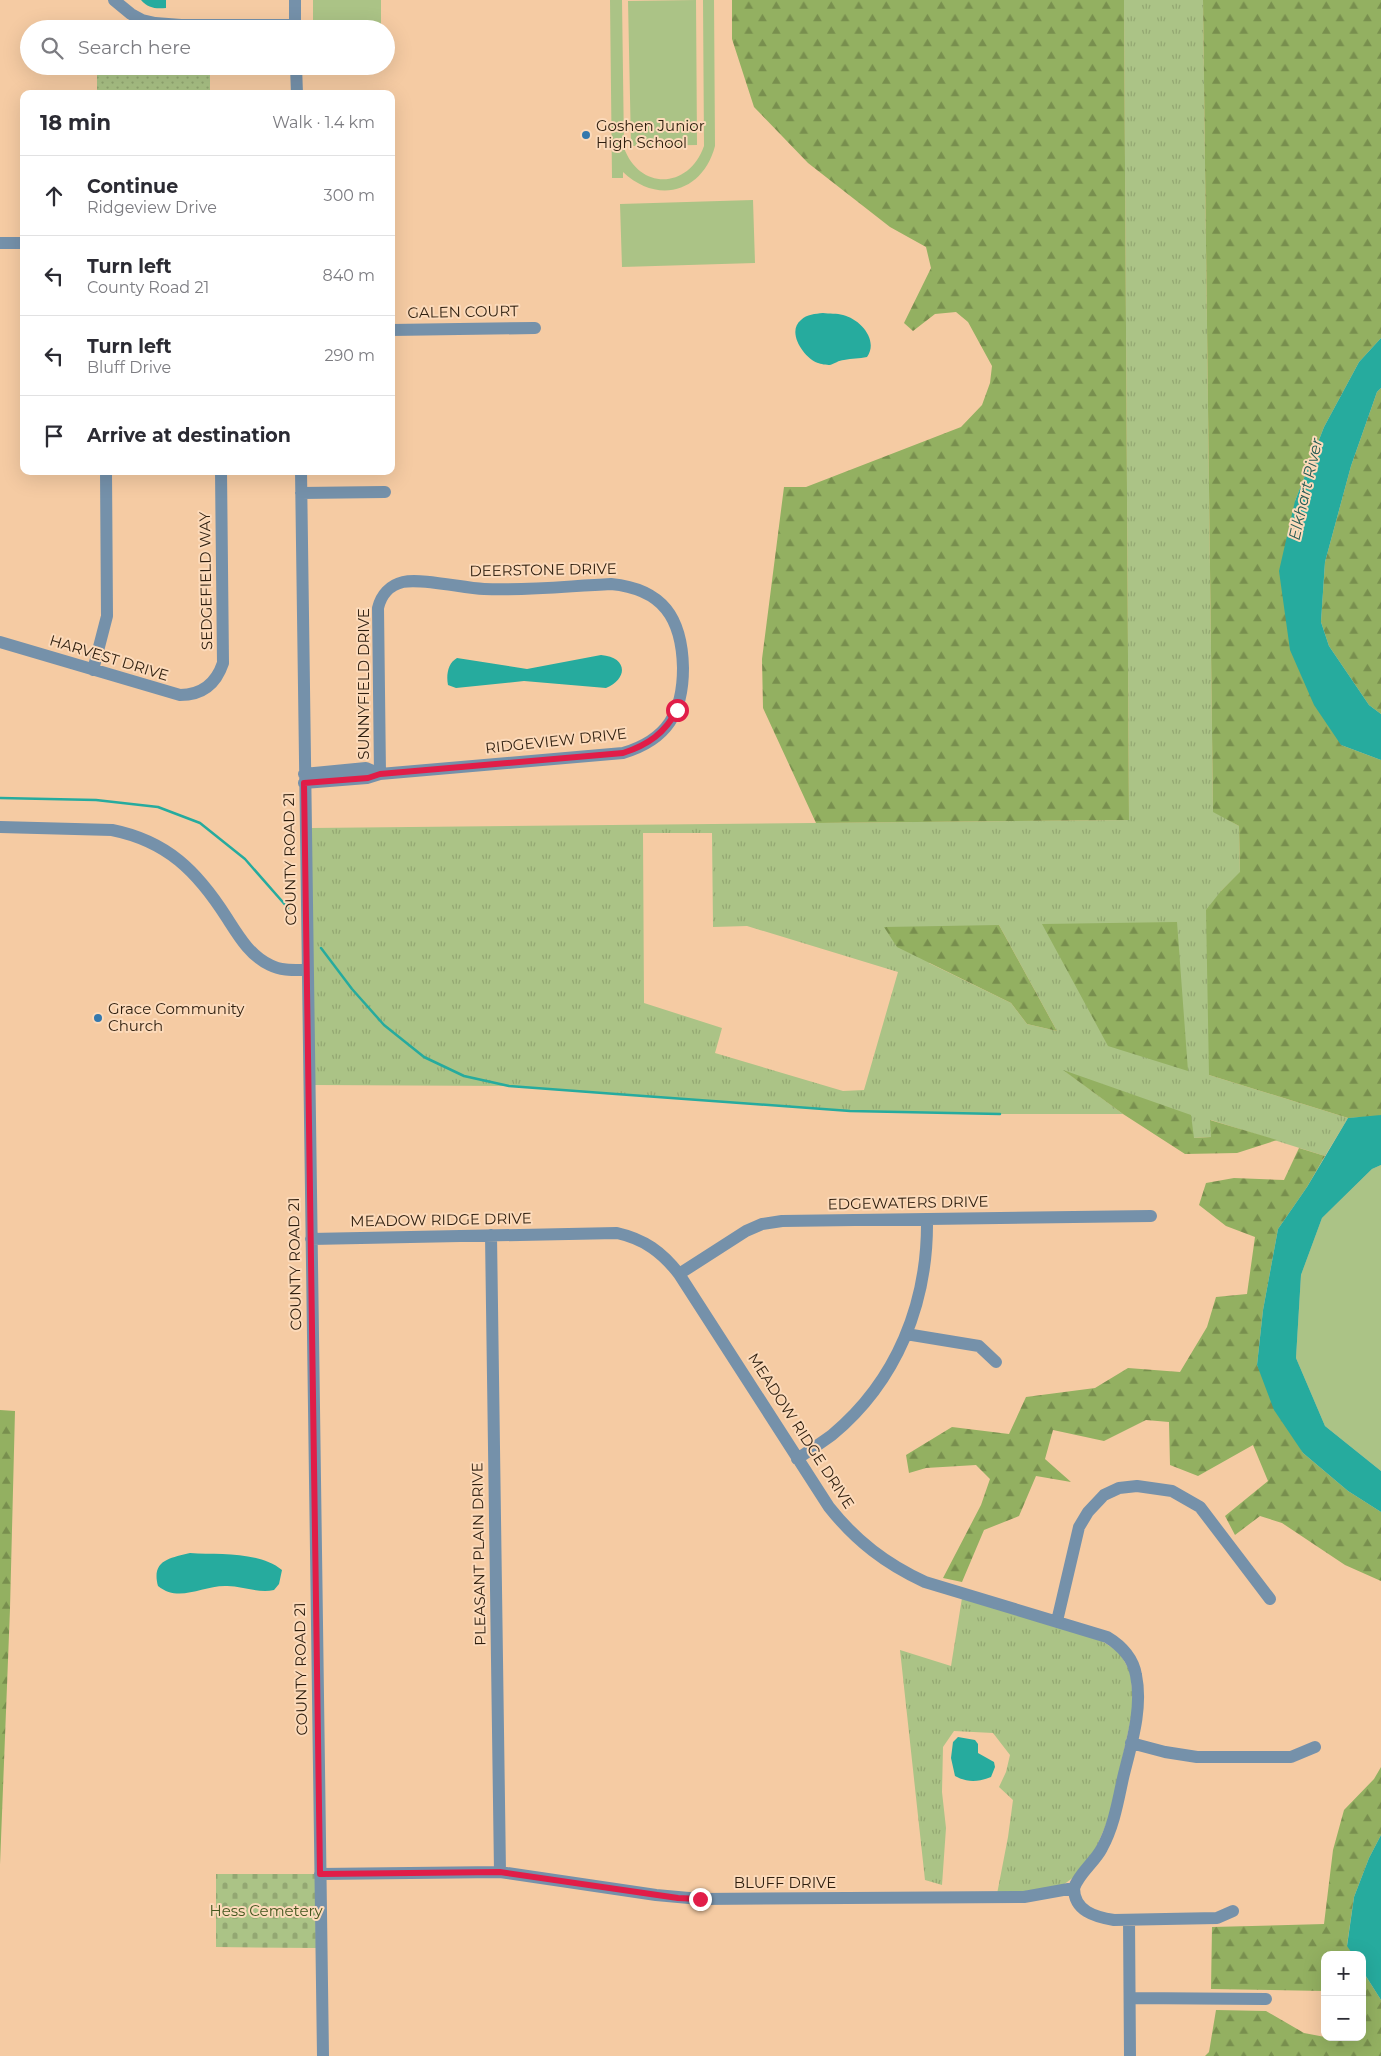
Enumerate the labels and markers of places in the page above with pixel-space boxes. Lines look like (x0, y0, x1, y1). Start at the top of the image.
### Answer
place label: Goshen Junior High School (596, 116, 705, 152)
marker: Goshen Junior High School (580, 129, 592, 141)
place label: Grace Community Church (108, 999, 245, 1035)
marker: Grace Community Church (92, 1012, 104, 1024)

